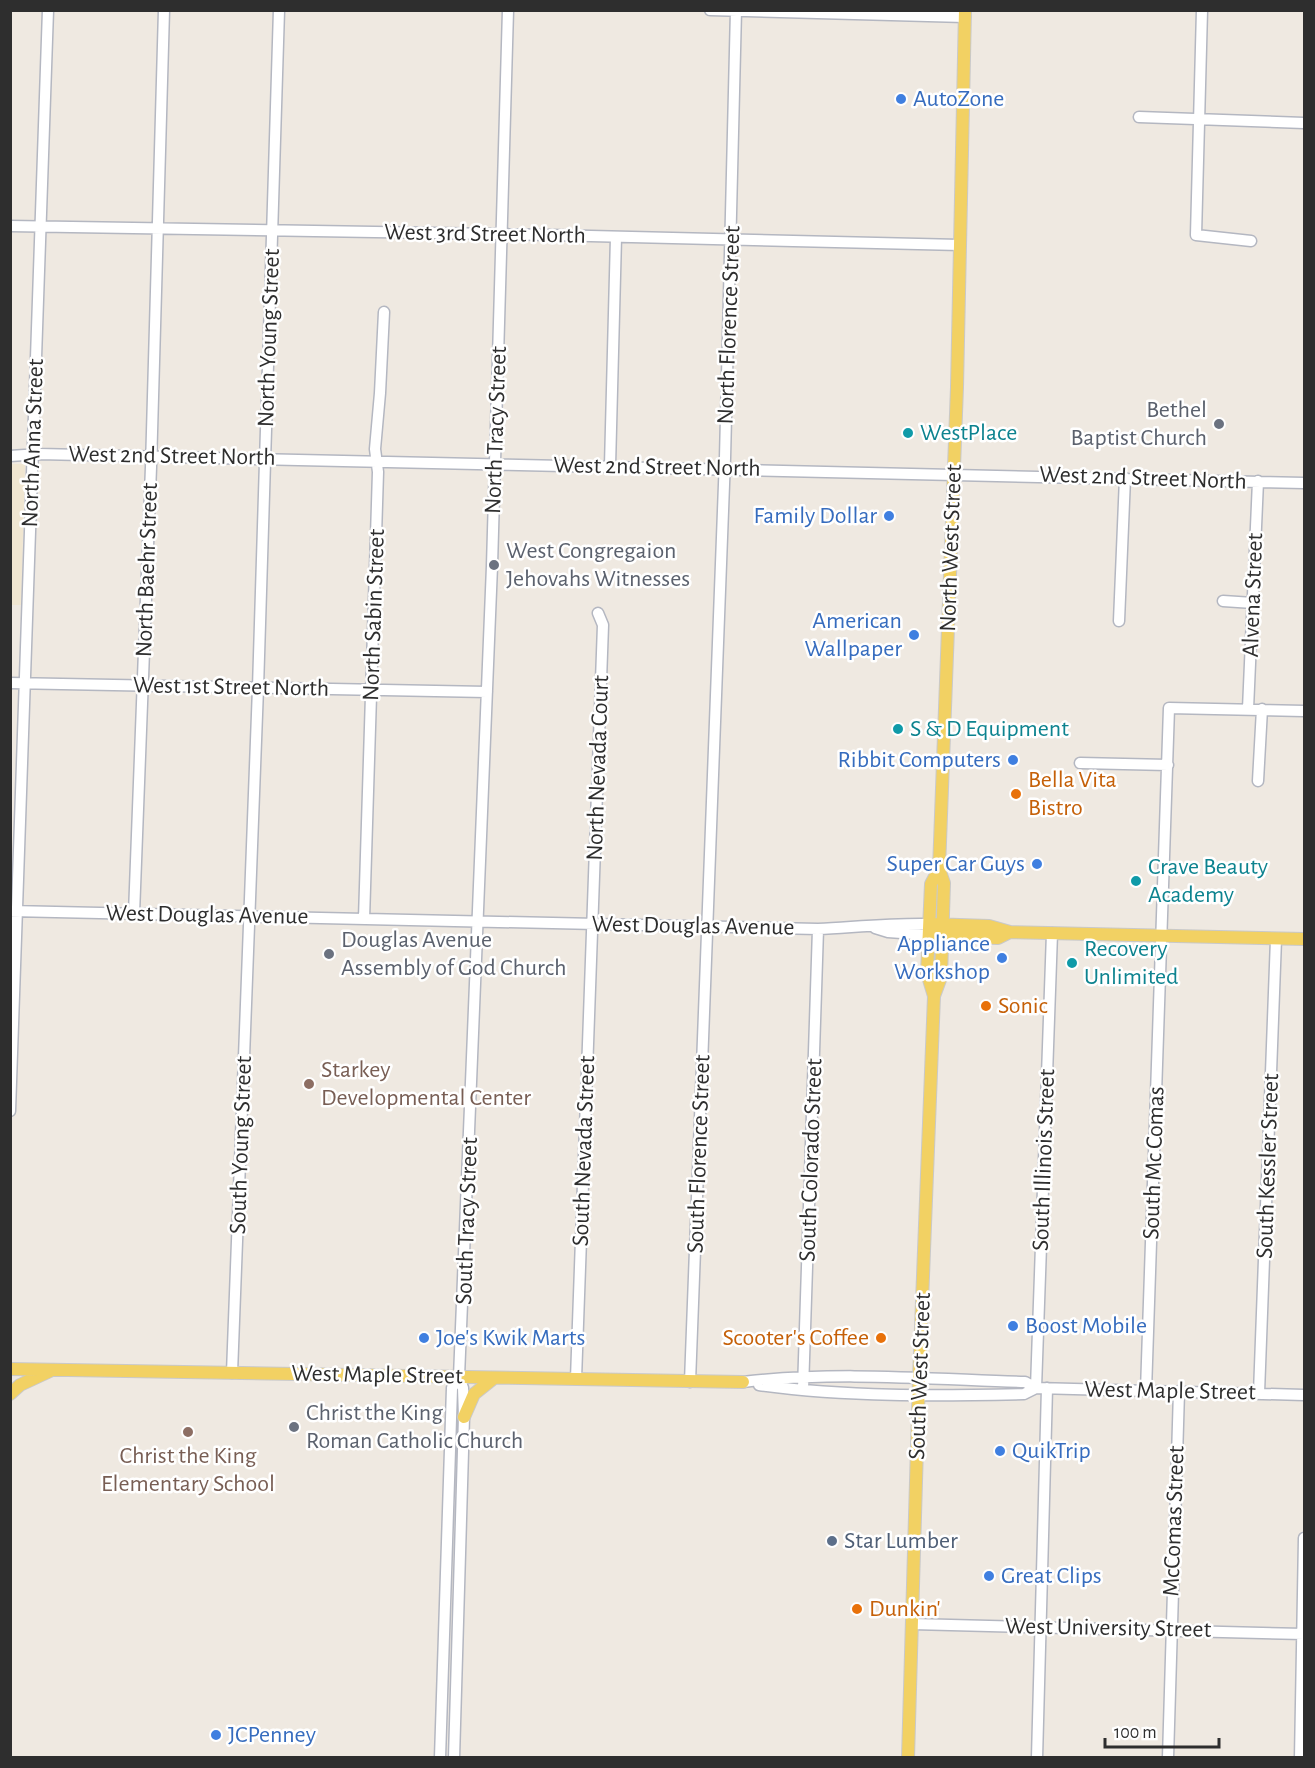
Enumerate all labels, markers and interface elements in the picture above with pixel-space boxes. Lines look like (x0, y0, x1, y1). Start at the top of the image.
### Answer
place label: AutoZone (913, 87, 1004, 111)
marker: AutoZone (894, 92, 908, 106)
street label: West 3rd Street North (384, 220, 586, 248)
street label: North Florence Street (714, 225, 744, 425)
street label: North Young Street (254, 248, 284, 428)
street label: North Tracy Street (481, 345, 511, 514)
street label: North Anna Street (18, 358, 48, 528)
place label: Bethel Baptist Church (1070, 398, 1207, 450)
marker: Bethel Baptist Church (1212, 417, 1226, 431)
place label: WestPlace (920, 421, 1017, 445)
marker: WestPlace (901, 426, 915, 440)
street label: West 2nd Street North (68, 442, 276, 470)
street label: West 2nd Street North (553, 453, 761, 481)
street label: West 2nd Street North (1039, 462, 1247, 494)
street label: North West Street (936, 463, 966, 632)
street label: North Baehr Street (132, 482, 162, 658)
place label: Family Dollar (754, 504, 877, 528)
marker: Family Dollar (882, 509, 896, 523)
street label: North Sabin Street (359, 528, 389, 701)
street label: Alvena Street (1239, 532, 1267, 658)
place label: West Congregaion Jehovahs Witnesses (506, 539, 690, 591)
marker: West Congregaion Jehovahs Witnesses (487, 558, 501, 572)
place label: American Wallpaper (805, 609, 902, 661)
marker: American Wallpaper (907, 628, 921, 642)
street label: West 1st Street North (133, 673, 329, 701)
street label: North Nevada Court (583, 674, 613, 861)
place label: S & D Equipment (910, 717, 1069, 741)
marker: S & D Equipment (891, 722, 905, 736)
place label: Ribbit Computers (838, 748, 1001, 772)
marker: Ribbit Computers (1006, 753, 1020, 767)
place label: Bella Vita Bistro (1028, 768, 1117, 820)
marker: Bella Vita Bistro (1009, 787, 1023, 801)
place label: Super Car Guys (886, 852, 1025, 876)
place label: Crave Beauty Academy (1148, 855, 1268, 907)
marker: Super Car Guys (1030, 857, 1044, 871)
marker: Crave Beauty Academy (1129, 874, 1143, 888)
street label: West Douglas Avenue (105, 901, 309, 929)
street label: West Douglas Avenue (591, 912, 795, 940)
place label: Douglas Avenue Assembly of God Church (341, 928, 566, 980)
place label: Appliance Workshop (894, 932, 990, 984)
place label: Recovery Unlimited (1084, 937, 1179, 989)
marker: Douglas Avenue Assembly of God Church (322, 947, 336, 961)
marker: Appliance Workshop (995, 951, 1009, 965)
marker: Recovery Unlimited (1065, 956, 1079, 970)
place label: Sonic (998, 994, 1048, 1018)
marker: Sonic (979, 999, 993, 1013)
street label: South Florence Street (684, 1054, 714, 1254)
street label: South Young Street (226, 1055, 256, 1235)
street label: South Nevada Street (569, 1055, 599, 1247)
place label: Starkey Developmental Center (321, 1058, 531, 1110)
street label: South Colorado Street (795, 1058, 827, 1262)
street label: South Illinois Street (1029, 1068, 1059, 1252)
street label: South Kessler Street (1253, 1073, 1283, 1259)
marker: Starkey Developmental Center (302, 1077, 316, 1091)
street label: South Mc Comas (1139, 1086, 1169, 1240)
street label: South Tracy Street (452, 1136, 482, 1305)
street label: South West Street (905, 1292, 935, 1460)
place label: Boost Mobile (1025, 1314, 1147, 1338)
marker: Boost Mobile (1006, 1319, 1020, 1333)
place label: Joe's Kwik Marts (436, 1326, 585, 1350)
place label: Scooter's Coffee (722, 1326, 869, 1350)
marker: Joe's Kwik Marts (417, 1331, 431, 1345)
marker: Scooter's Coffee (874, 1331, 888, 1345)
street label: West Maple Street (291, 1362, 463, 1388)
street label: West Maple Street (1084, 1378, 1256, 1404)
place label: Christ the King Roman Catholic Church (306, 1401, 523, 1453)
marker: Christ the King Roman Catholic Church (287, 1420, 301, 1434)
marker: Christ the King Elementary School (181, 1425, 195, 1439)
place label: QuikTrip (1012, 1439, 1091, 1463)
place label: Christ the King Elementary School (101, 1444, 275, 1496)
marker: QuikTrip (993, 1444, 1007, 1458)
street label: McComas Street (1159, 1445, 1189, 1597)
place label: Star Lumber (844, 1529, 958, 1553)
marker: Star Lumber (825, 1534, 839, 1548)
place label: Great Clips (1001, 1564, 1102, 1588)
marker: Great Clips (982, 1569, 996, 1583)
place label: Dunkin' (869, 1597, 940, 1621)
marker: Dunkin' (850, 1602, 864, 1616)
street label: West University Street (1005, 1614, 1212, 1642)
scale bar (1105, 1711, 1219, 1749)
place label: JCPenney (228, 1723, 316, 1747)
text: 100 m (1114, 1724, 1157, 1742)
marker: JCPenney (209, 1728, 223, 1742)

